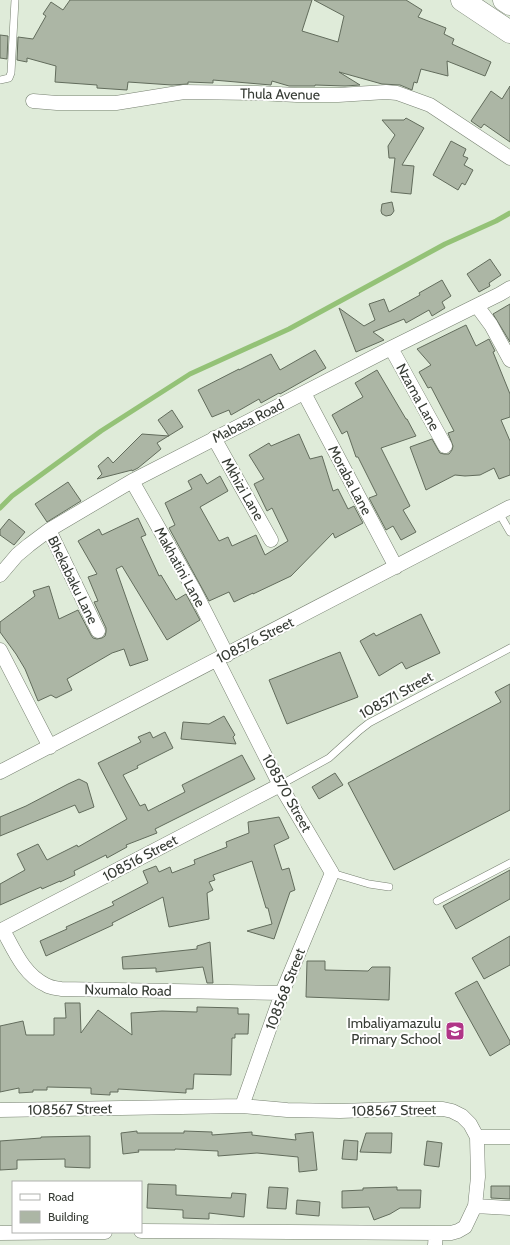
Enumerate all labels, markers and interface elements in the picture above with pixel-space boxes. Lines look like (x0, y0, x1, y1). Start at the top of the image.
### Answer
street label: Thula Avenue (240, 84, 320, 104)
street label: Nzama Lane (392, 360, 444, 434)
street label: Mabasa Road (209, 395, 287, 447)
street label: Moraba Lane (324, 442, 376, 518)
street label: Mkhizi Lane (218, 454, 268, 524)
street label: Makhatini Lane (151, 524, 209, 610)
street label: Bhekabaku Lane (44, 533, 102, 627)
street label: 108576 Street (213, 613, 297, 667)
street label: 108571 Street (356, 667, 436, 723)
street label: 108570 Street (258, 751, 316, 835)
street label: 108516 Street (100, 831, 181, 885)
street label: 108568 Street (261, 945, 309, 1032)
street label: Nxumalo Road (84, 980, 172, 1000)
place label: Imbaliyamazulu Primary School (347, 1014, 442, 1048)
school or university icon: Imbaliyamazulu Primary School (444, 1020, 466, 1042)
street label: 108567 Street (28, 1099, 113, 1119)
street label: 108567 Street (352, 1100, 437, 1120)
legend (12, 1181, 142, 1233)
text: Road (48, 1189, 74, 1204)
text: Building (48, 1209, 90, 1224)

